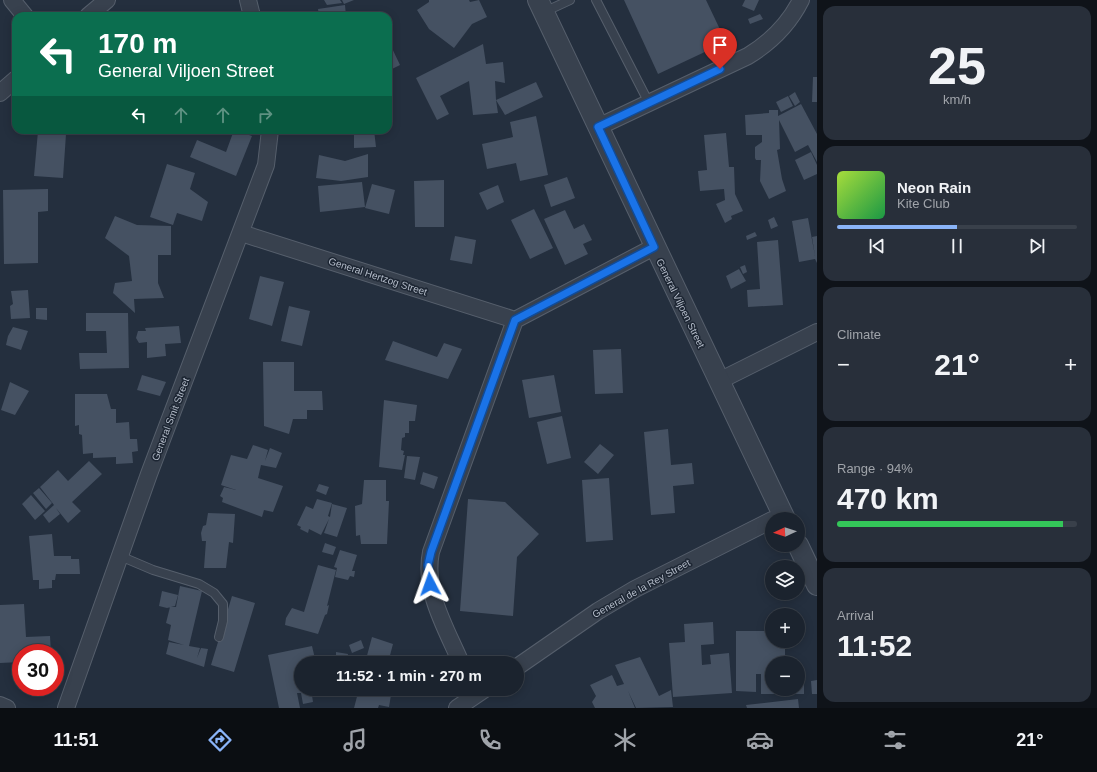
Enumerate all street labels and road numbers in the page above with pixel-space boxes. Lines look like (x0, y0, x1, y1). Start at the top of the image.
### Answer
street label: General Hertzog Street (327, 255, 429, 298)
street label: General Viljoen Street (654, 257, 707, 350)
street label: General Smit Street (150, 376, 191, 462)
street label: General de la Rey Street (590, 557, 692, 620)

